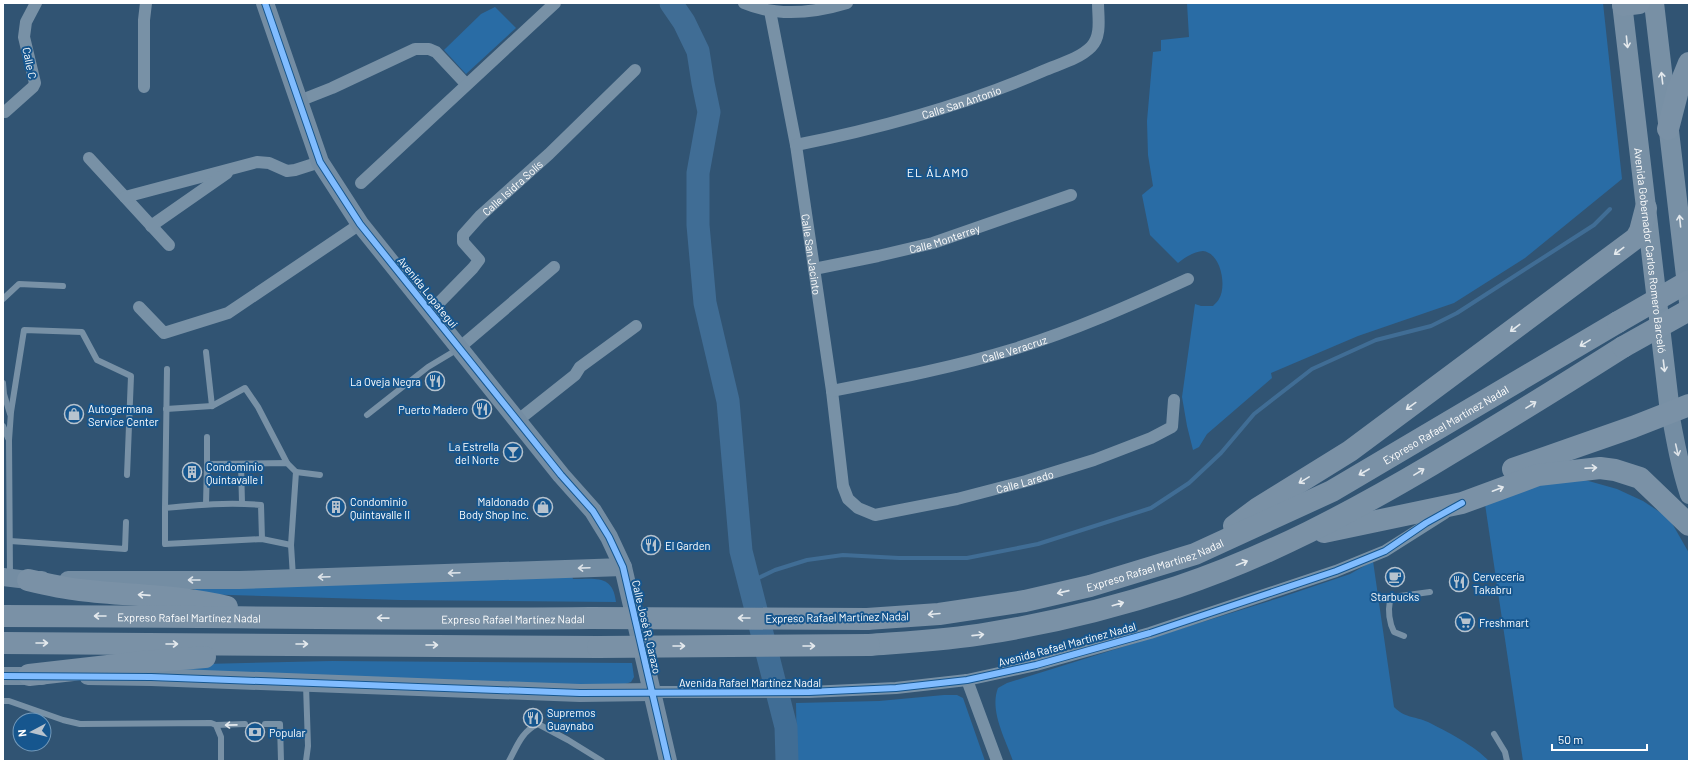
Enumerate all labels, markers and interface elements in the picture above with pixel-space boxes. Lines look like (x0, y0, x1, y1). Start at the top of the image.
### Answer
one-way arrow (1623, 35, 1631, 48)
street label: Calle C (20, 46, 40, 80)
one-way arrow (1659, 72, 1666, 85)
street label: Calle San Antonio (920, 82, 1003, 121)
street label: Avenida Gobernador Carlos Romero Barceló (1633, 147, 1670, 354)
street label: Calle Isidra Solís (479, 157, 545, 218)
district label: EL ÁLAMO (907, 165, 969, 179)
street label: Calle San Jacinto (800, 213, 824, 296)
one-way arrow (1676, 215, 1684, 228)
street label: Calle Monterrey (908, 221, 981, 255)
one-way arrow (1614, 246, 1625, 255)
street label: Avenida Lopategui (395, 254, 461, 330)
one-way arrow (1510, 324, 1521, 333)
street label: Calle Veracruz (980, 332, 1048, 364)
one-way arrow (1579, 339, 1591, 347)
one-way arrow (1661, 359, 1668, 372)
restaurant icon: La Oveja Negra (424, 370, 446, 392)
place label: La Oveja Negra (350, 375, 421, 388)
street label: Expreso Rafael Martínez Nadal (1380, 382, 1510, 466)
restaurant icon: Puerto Madero (471, 398, 493, 420)
one-way arrow (1525, 401, 1536, 409)
place label: Autogermana Service Center (88, 402, 159, 428)
one-way arrow (1405, 402, 1416, 410)
shop icon: Autogermana Service Center (63, 403, 85, 425)
place label: Puerto Madero (398, 403, 468, 416)
place label: La Estrella del Norte (448, 440, 499, 466)
bar icon: La Estrella del Norte (502, 441, 524, 463)
one-way arrow (1673, 443, 1681, 456)
place label: Condominio Quintavalle I (206, 460, 263, 486)
building icon: Condominio Quintavalle I (181, 461, 203, 483)
one-way arrow (1584, 465, 1597, 472)
street label: Calle Laredo (994, 466, 1055, 495)
one-way arrow (1413, 467, 1425, 475)
one-way arrow (1358, 469, 1370, 477)
one-way arrow (1298, 477, 1310, 485)
one-way arrow (1492, 485, 1504, 493)
place label: Condominio Quintavalle II (350, 495, 410, 521)
place label: Maldonado Body Shop Inc. (459, 495, 529, 521)
building icon: Condominio Quintavalle II (325, 496, 347, 518)
shop icon: Maldonado Body Shop Inc. (532, 496, 554, 518)
restaurant icon: El Garden (640, 534, 662, 556)
street label: Expreso Rafael Martínez Nadal (1085, 535, 1225, 593)
place label: El Garden (665, 539, 710, 552)
one-way arrow (1235, 558, 1247, 566)
one-way arrow (578, 565, 591, 572)
cafe icon: Starbucks (1384, 566, 1406, 588)
one-way arrow (448, 570, 461, 577)
place label: Cervecería Takabru (1473, 570, 1524, 596)
restaurant icon: Cervecería Takabru (1448, 571, 1470, 593)
one-way arrow (318, 574, 331, 581)
one-way arrow (188, 576, 201, 584)
street label: Calle José R. Carazo (630, 579, 664, 675)
one-way arrow (1056, 589, 1069, 597)
place label: Starbucks (1371, 590, 1419, 603)
one-way arrow (138, 591, 151, 598)
one-way arrow (1112, 600, 1125, 607)
street label: Expreso Rafael Martínez Nadal (765, 609, 909, 625)
street label: Expreso Rafael Martínez Nadal (117, 610, 261, 624)
one-way arrow (928, 610, 941, 617)
supermarket icon: Freshmart (1454, 611, 1476, 633)
one-way arrow (94, 612, 107, 620)
street label: Expreso Rafael Martínez Nadal (441, 612, 585, 625)
one-way arrow (377, 614, 390, 622)
one-way arrow (738, 614, 751, 622)
place label: Freshmart (1479, 616, 1529, 629)
street label: Avenida Rafael Martínez Nadal (997, 619, 1137, 669)
one-way arrow (971, 631, 984, 638)
one-way arrow (35, 639, 48, 647)
one-way arrow (165, 640, 178, 648)
one-way arrow (295, 640, 308, 648)
one-way arrow (425, 641, 438, 649)
one-way arrow (672, 642, 685, 650)
one-way arrow (802, 642, 815, 649)
street label: Avenida Rafael Martínez Nadal (679, 676, 821, 689)
place label: Supremos Guaynabo (547, 706, 596, 732)
restaurant icon: Supremos Guaynabo (522, 707, 544, 729)
north arrow (12, 712, 52, 752)
one-way arrow (225, 721, 238, 729)
bank icon: Popular (244, 721, 266, 743)
place label: Popular (269, 726, 305, 739)
scale bar (1552, 726, 1647, 752)
text: N (15, 729, 28, 738)
text: 50 m (1558, 732, 1583, 746)

